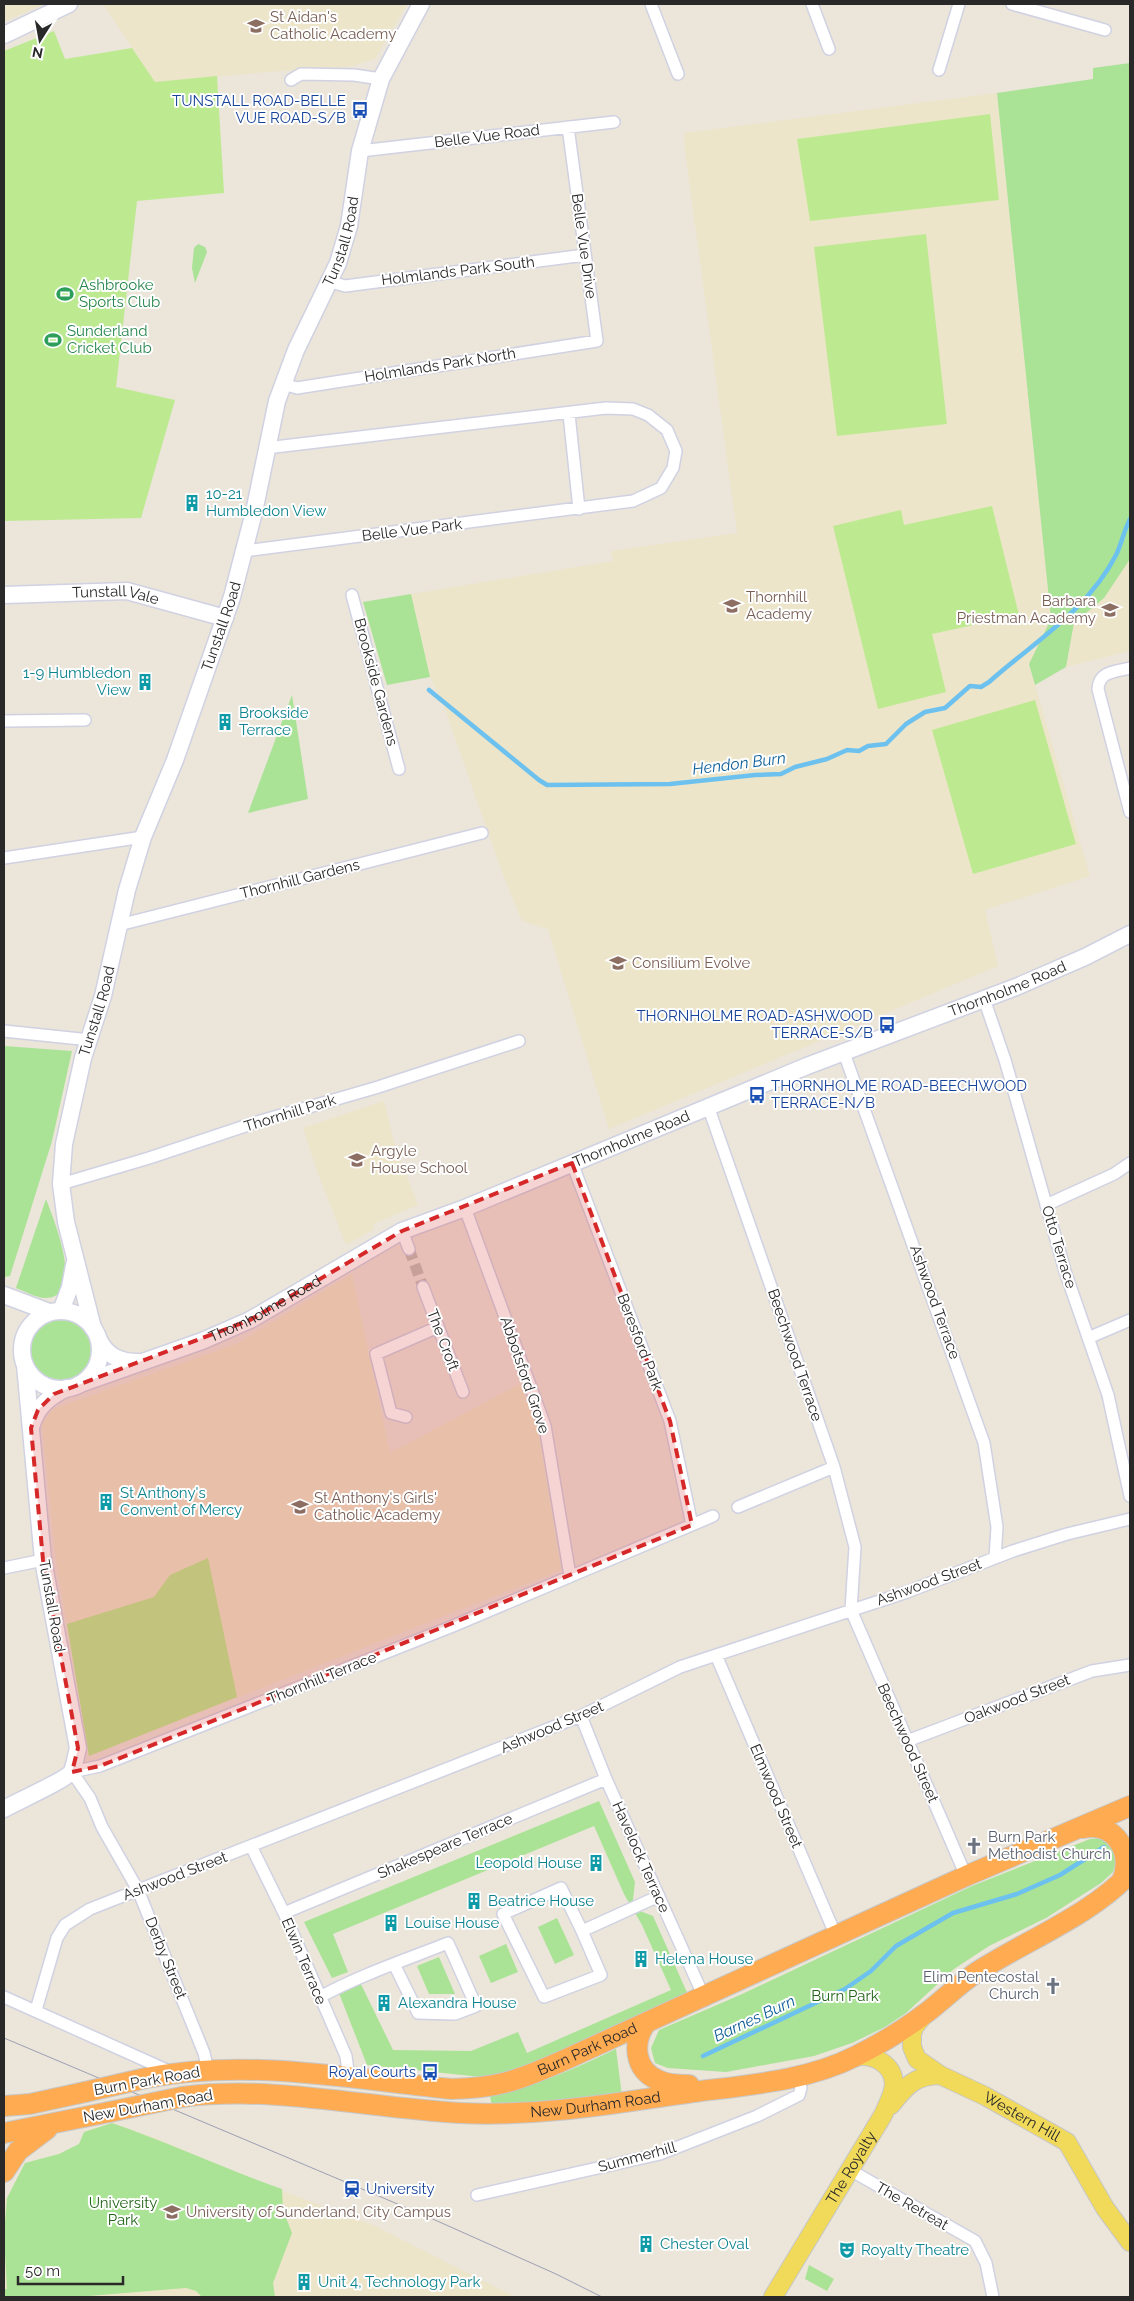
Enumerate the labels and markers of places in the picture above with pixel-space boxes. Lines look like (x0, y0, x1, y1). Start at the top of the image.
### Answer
place label: St Aidan's Catholic Academy (270, 8, 396, 43)
school or university icon: St Aidan's Catholic Academy (246, 16, 266, 36)
place label: TUNSTALL ROAD-BELLE VUE ROAD-S/B (172, 92, 346, 127)
bus stop icon: TUNSTALL ROAD-BELLE VUE ROAD-S/B (350, 100, 370, 120)
place label: Ashbrooke Sports Club (79, 276, 160, 311)
sports icon: Ashbrooke Sports Club (55, 284, 75, 304)
place label: Sunderland Cricket Club (67, 322, 152, 357)
sports icon: Sunderland Cricket Club (43, 330, 63, 350)
place label: 10-21 Humbledon View (206, 485, 326, 520)
building icon: 10-21 Humbledon View (182, 493, 202, 513)
place label: Thornhill Academy (746, 588, 812, 623)
place label: Barbara Priestman Academy (957, 592, 1096, 627)
school or university icon: Thornhill Academy (722, 596, 742, 616)
school or university icon: Barbara Priestman Academy (1100, 600, 1120, 620)
place label: 1-9 Humbledon View (23, 664, 131, 699)
building icon: 1-9 Humbledon View (135, 672, 155, 692)
place label: Brookside Terrace (239, 704, 309, 739)
building icon: Brookside Terrace (215, 712, 235, 732)
school or university icon: Consilium Evolve (608, 953, 628, 973)
place label: Consilium Evolve (632, 954, 750, 972)
place label: THORNHOLME ROAD-ASHWOOD TERRACE-S/B (636, 1007, 873, 1042)
bus stop icon: THORNHOLME ROAD-ASHWOOD TERRACE-S/B (877, 1015, 897, 1035)
place label: THORNHOLME ROAD-BEECHWOOD TERRACE-N/B (771, 1077, 1027, 1112)
bus stop icon: THORNHOLME ROAD-BEECHWOOD TERRACE-N/B (747, 1085, 767, 1105)
place label: Argyle House School (371, 1142, 469, 1177)
school or university icon: Argyle House School (347, 1150, 367, 1170)
place label: St Anthony's Convent of Mercy (120, 1484, 242, 1519)
place label: St Anthony's Girls' Catholic Academy (314, 1489, 440, 1524)
building icon: St Anthony's Convent of Mercy (96, 1492, 116, 1512)
school or university icon: St Anthony's Girls' Catholic Academy (290, 1497, 310, 1517)
place label: Burn Park Methodist Church (988, 1828, 1111, 1863)
church icon: Burn Park Methodist Church (964, 1836, 984, 1856)
building icon: Leopold House (586, 1853, 606, 1873)
place label: Leopold House (475, 1854, 582, 1872)
building icon: Beatrice House (464, 1891, 484, 1911)
place label: Beatrice House (488, 1892, 594, 1910)
building icon: Louise House (381, 1913, 401, 1933)
place label: Louise House (405, 1914, 500, 1932)
building icon: Helena House (631, 1949, 651, 1969)
place label: Helena House (655, 1950, 753, 1968)
place label: Elim Pentecostal Church (923, 1968, 1040, 2003)
church icon: Elim Pentecostal Church (1043, 1976, 1063, 1996)
building icon: Alexandra House (374, 1993, 394, 2013)
place label: Alexandra House (398, 1994, 517, 2012)
bus stop icon: Royal Courts (420, 2062, 440, 2082)
place label: Royal Courts (329, 2063, 416, 2081)
station icon: University (342, 2179, 362, 2199)
place label: University (366, 2180, 435, 2198)
school or university icon: University of Sunderland, City Campus (162, 2202, 182, 2222)
place label: University of Sunderland, City Campus (186, 2203, 451, 2221)
building icon: Chester Oval (636, 2234, 656, 2254)
place label: Chester Oval (660, 2235, 750, 2253)
theatre icon: Royalty Theatre (837, 2240, 857, 2260)
place label: Royalty Theatre (861, 2241, 969, 2259)
building icon: Unit 4, Technology Park (294, 2272, 314, 2292)
place label: Unit 4, Technology Park (318, 2273, 480, 2291)

